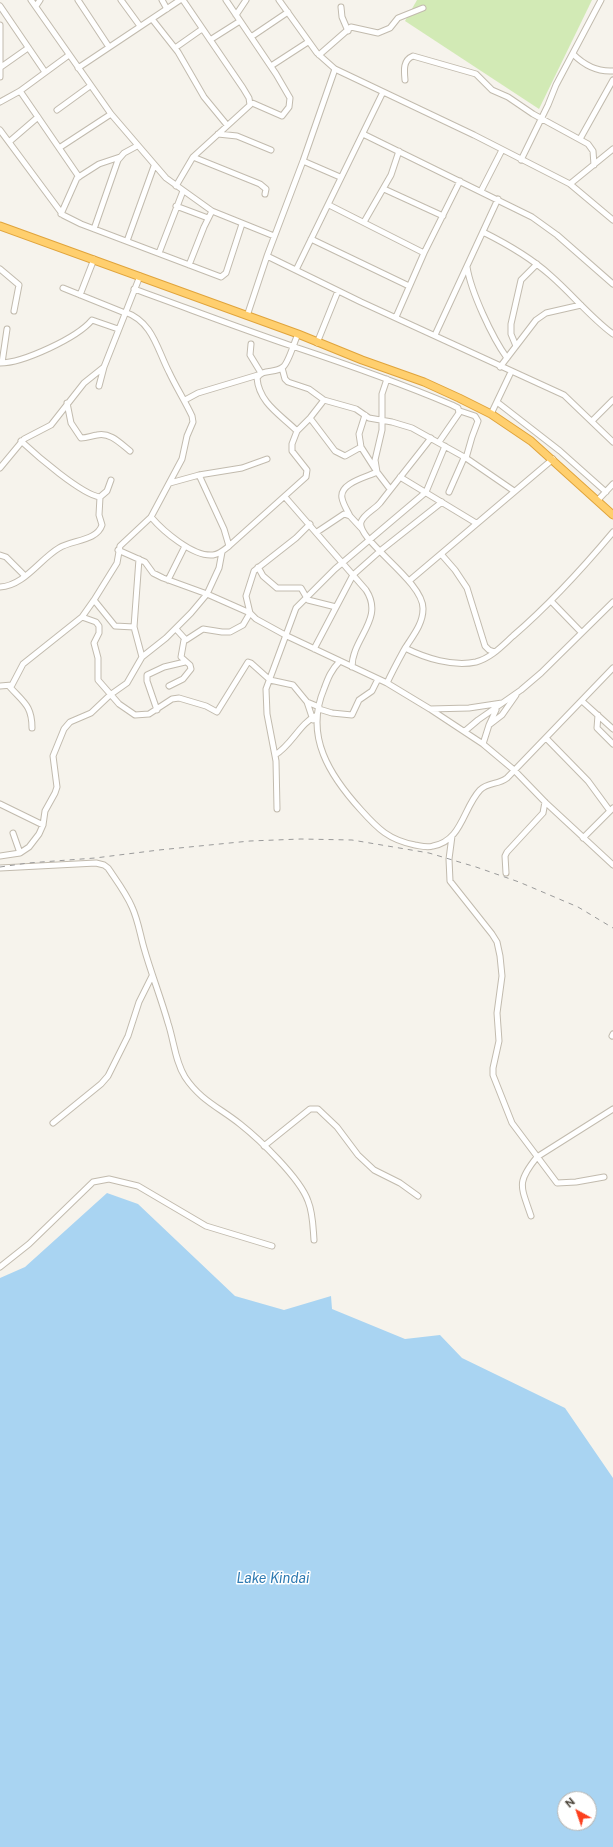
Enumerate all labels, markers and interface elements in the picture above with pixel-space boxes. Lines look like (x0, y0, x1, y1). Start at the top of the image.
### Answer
water label: Lake Kindai (237, 1571, 309, 1587)
north arrow (557, 1791, 597, 1831)
text: N (563, 1795, 577, 1810)

